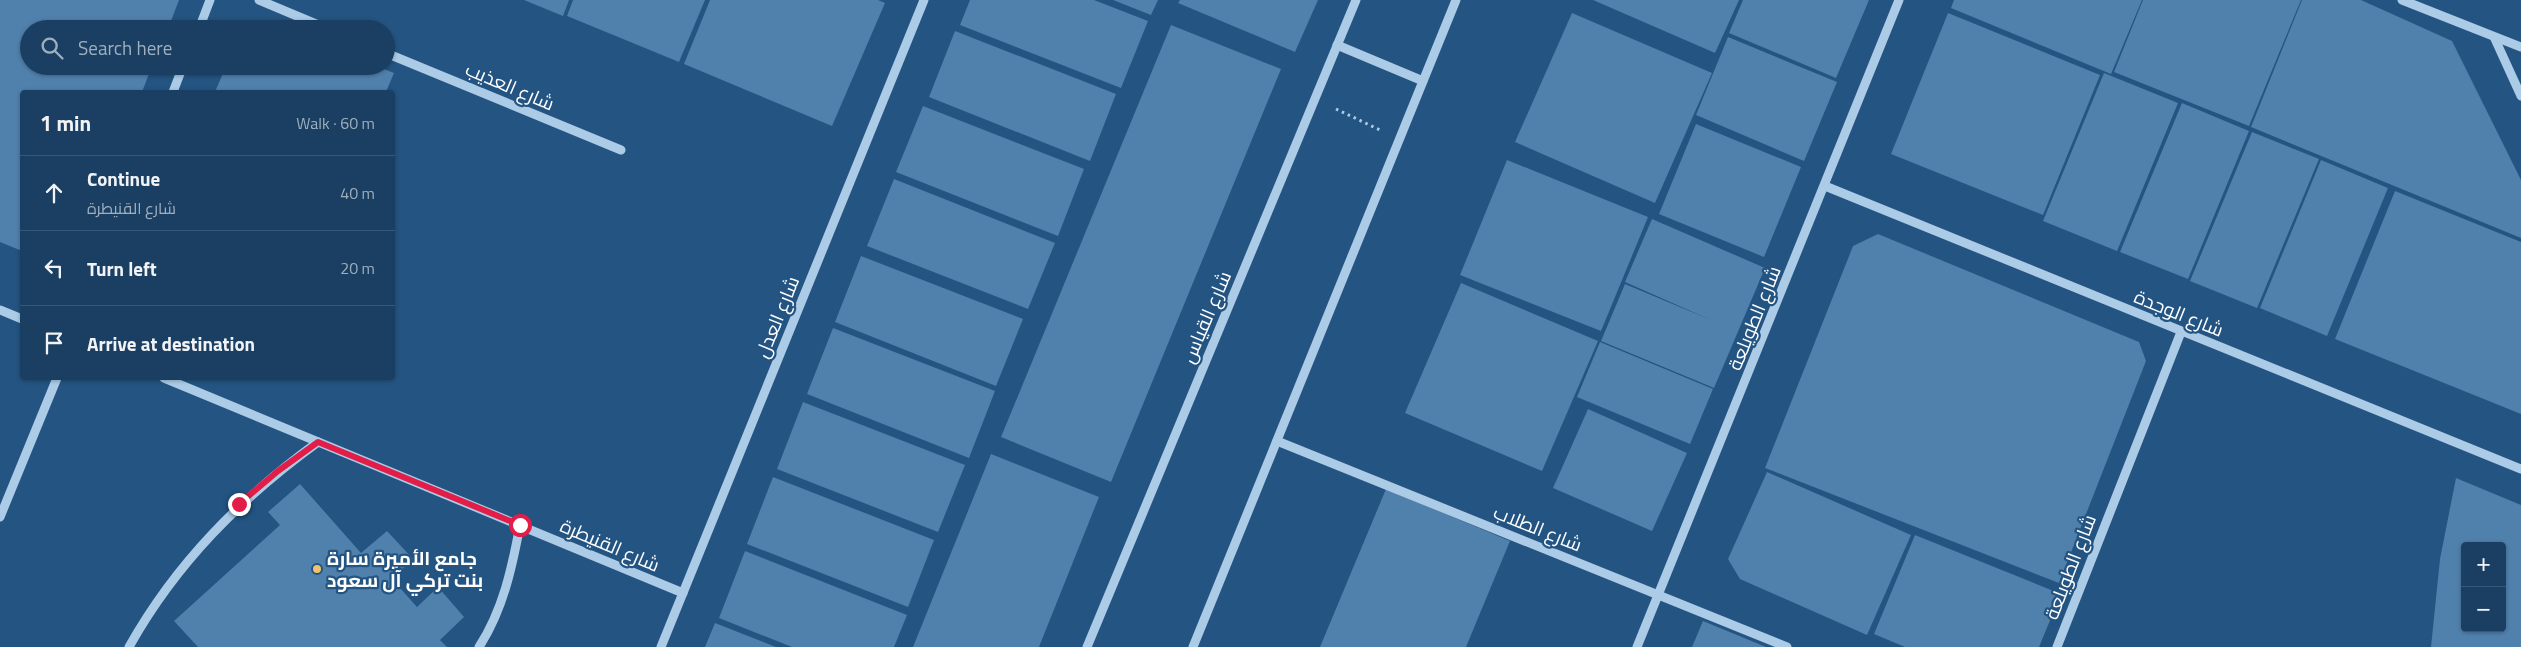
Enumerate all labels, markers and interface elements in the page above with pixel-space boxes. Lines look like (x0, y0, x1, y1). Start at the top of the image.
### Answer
search box (20, 20, 395, 75)
text: Search here (78, 33, 172, 62)
icon: search (38, 34, 66, 62)
street label: شارع العذيب (461, 54, 559, 117)
text: 1 min (40, 107, 91, 139)
text: Walk · 60 m (296, 111, 375, 135)
text: Continue (87, 164, 160, 193)
icon: ahead (40, 179, 68, 207)
text: 40 m (340, 181, 375, 205)
text: شارع القنيطرة (87, 196, 176, 220)
icon: left (40, 254, 68, 282)
text: Turn left (87, 254, 157, 283)
text: 20 m (340, 256, 375, 280)
street label: شارع الطويلعة (1719, 261, 1788, 374)
street label: شارع القياس (1173, 266, 1238, 367)
street label: شارع العدل (747, 271, 806, 362)
street label: شارع الوجدة (2130, 281, 2228, 344)
icon: arrive (40, 329, 68, 357)
text: Arrive at destination (87, 329, 255, 358)
route end (228, 493, 251, 516)
street label: شارع الطلاب (1489, 497, 1587, 558)
street label: شارع الطويلعة (2036, 510, 2103, 624)
street label: شارع القنيطرة (556, 511, 664, 579)
route start (509, 514, 532, 537)
map controls (2461, 542, 2506, 632)
button: + (2461, 542, 2506, 587)
place label: جامع الأميرة سارة بنت تركي آل سعود (327, 543, 483, 596)
marker: جامع الأميرة سارة بنت تركي آل سعود (311, 563, 323, 575)
button: − (2461, 587, 2506, 632)

